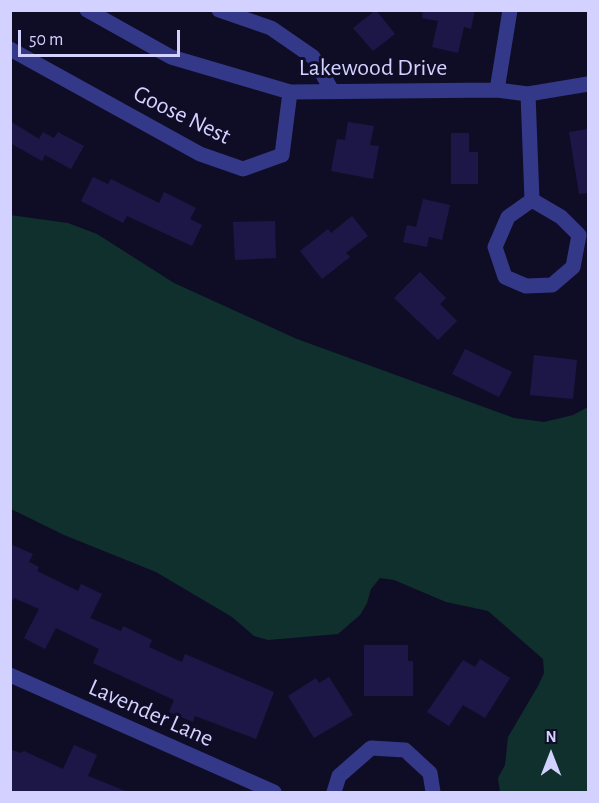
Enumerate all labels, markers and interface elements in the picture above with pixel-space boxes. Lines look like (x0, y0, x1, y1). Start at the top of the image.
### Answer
scale bar (21, 18, 183, 56)
text: 50 m (29, 31, 63, 49)
street label: Lakewood Drive (299, 54, 447, 82)
street label: Goose Nest (129, 79, 235, 151)
street label: Lavender Lane (84, 673, 218, 753)
north arrow (521, 725, 581, 785)
text: N (545, 729, 557, 745)

